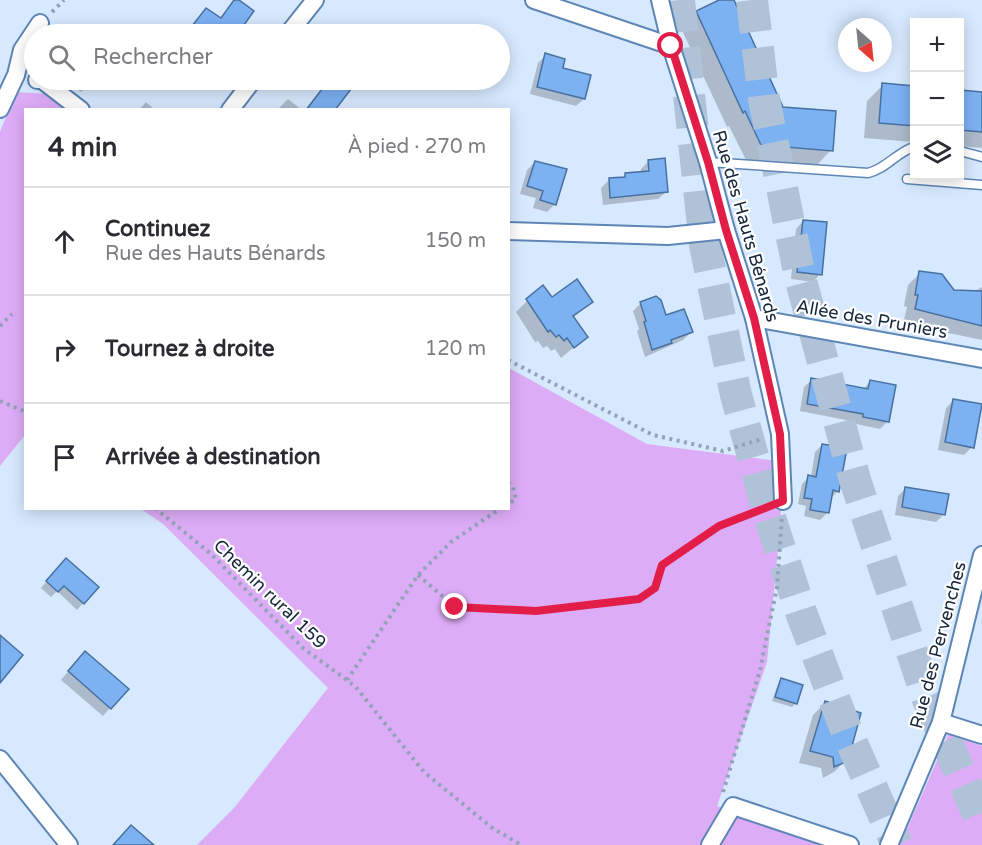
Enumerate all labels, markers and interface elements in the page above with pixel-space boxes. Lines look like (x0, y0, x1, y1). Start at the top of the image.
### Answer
north arrow (838, 18, 892, 72)
map controls (910, 18, 964, 180)
button: + (910, 18, 964, 72)
search box (24, 24, 510, 90)
route start (657, 32, 683, 58)
icon: search (45, 41, 78, 74)
text: Rechercher (93, 44, 213, 70)
button: − (910, 72, 964, 126)
button: layers (910, 126, 964, 180)
street label: Rue des Hauts Bénards (708, 128, 784, 324)
text: 4 min (48, 132, 117, 163)
text: À pied · 270 m (348, 135, 486, 159)
text: Continuez (105, 216, 210, 242)
icon: ahead (48, 225, 81, 258)
text: 150 m (425, 229, 486, 253)
text: Rue des Hauts Bénards (105, 242, 326, 266)
street label: Allée des Pruniers (795, 295, 949, 343)
icon: right (48, 333, 81, 366)
text: Tournez à droite (105, 336, 274, 362)
text: 120 m (425, 337, 486, 361)
icon: arrive (48, 441, 81, 474)
text: Arrivée à destination (105, 444, 321, 470)
street label: Chemin rural 159 (209, 535, 331, 653)
street label: Rue des Pervenches (905, 559, 971, 731)
route end (441, 593, 467, 619)

